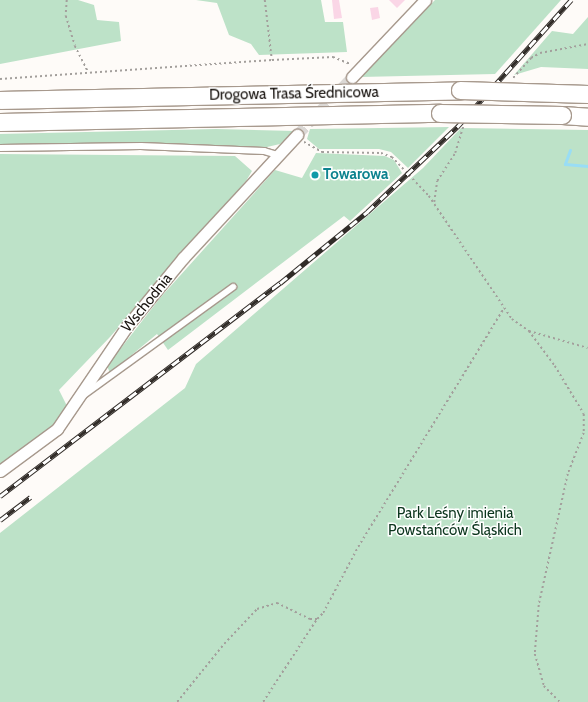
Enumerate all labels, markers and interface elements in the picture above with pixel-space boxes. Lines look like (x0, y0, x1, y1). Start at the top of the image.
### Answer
street label: Drogowa Trasa Średnicowa (209, 84, 379, 104)
place label: Towarowa (323, 166, 389, 184)
marker: Towarowa (310, 170, 320, 180)
street label: Wschodnia (118, 270, 176, 336)
park label: Park Leśny imienia Powstańców Śląskich (388, 504, 522, 539)

